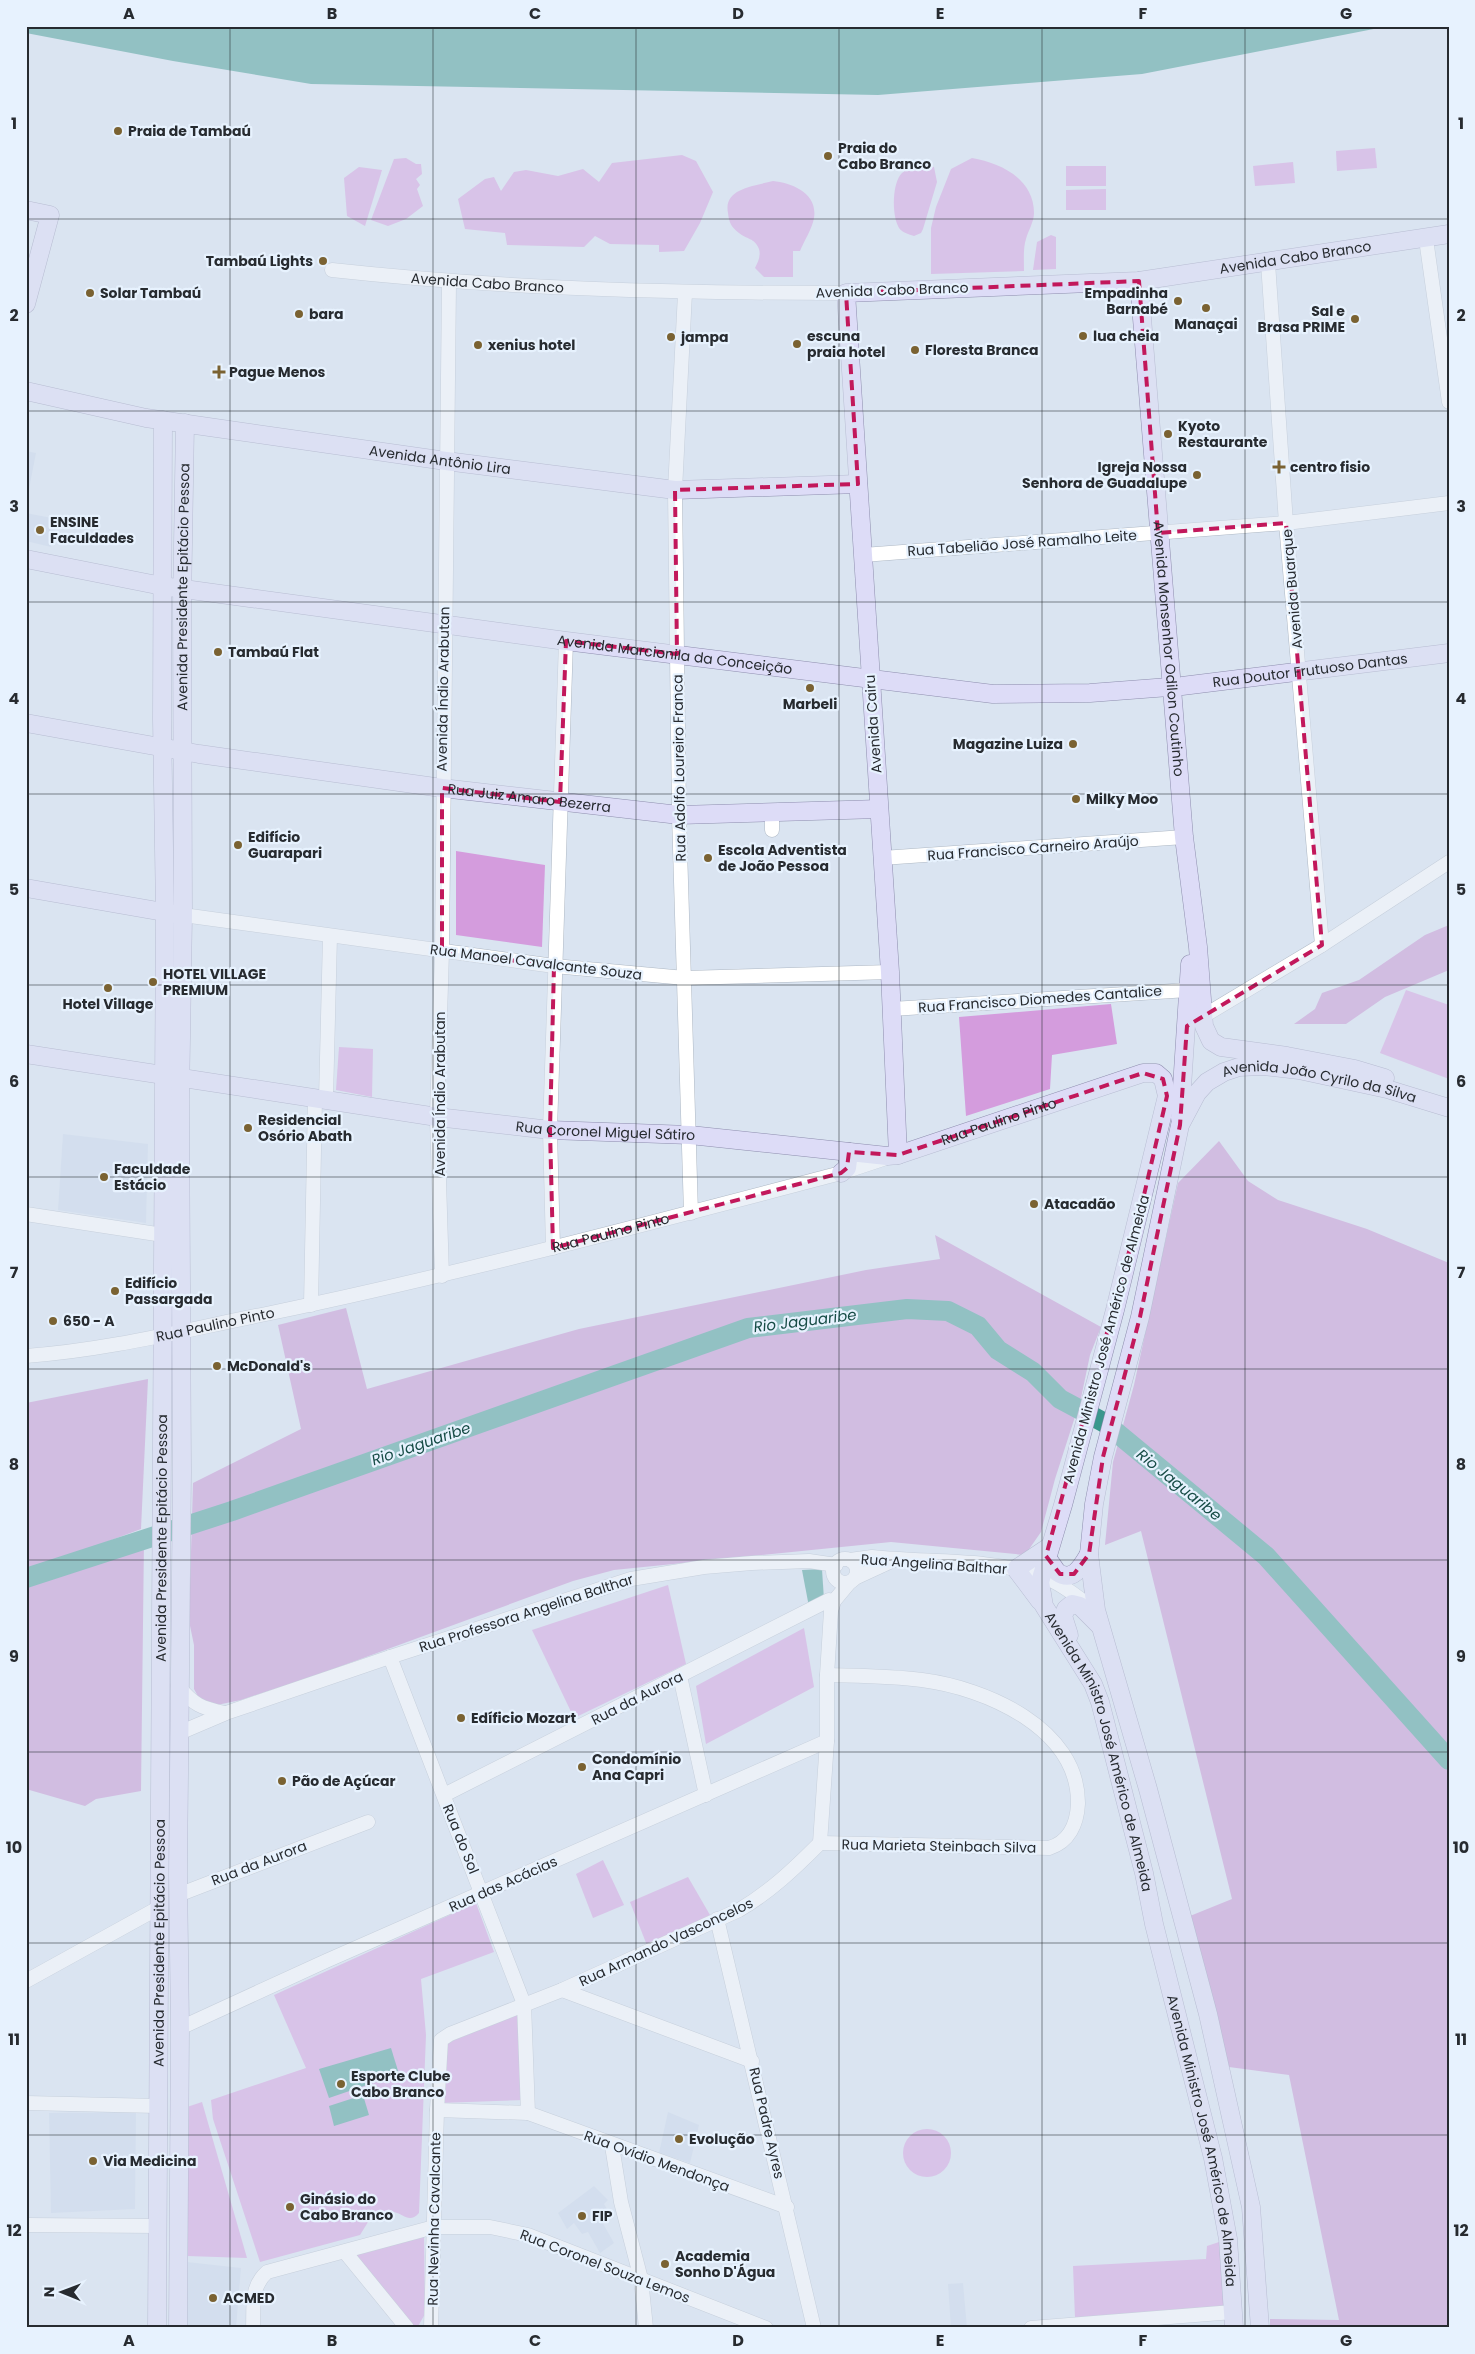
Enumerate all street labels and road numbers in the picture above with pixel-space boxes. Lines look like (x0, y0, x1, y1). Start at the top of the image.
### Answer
street label: Avenida Cabo Branco (1218, 236, 1373, 279)
street label: Avenida Cabo Branco (410, 268, 564, 298)
street label: Avenida Cabo Branco (815, 277, 969, 303)
street label: Avenida Antônio Lira (368, 440, 512, 479)
street label: Avenida Presidente Epitácio Pessoa (172, 463, 194, 711)
street label: Avenida Monsenhor Odilon Coutinho (1148, 520, 1189, 777)
street label: Rua Tabelião José Ramalho Leite (907, 525, 1138, 561)
street label: Avenida Buarque (1277, 528, 1307, 650)
street label: Avenida Índio Arabutan (432, 606, 454, 772)
street label: Avenida Marcionila da Conceição (556, 630, 794, 679)
street label: Rua Doutor Frutuoso Dantas (1212, 648, 1409, 692)
street label: Rua Adolfo Loureiro Franca (667, 674, 691, 862)
street label: Avenida Cairu (860, 674, 886, 774)
street label: Rua Juiz Amaro Bezerra (447, 779, 612, 817)
street label: Rua Francisco Carneiro Araújo (927, 831, 1139, 865)
street label: Rua Manoel Cavalcante Souza (429, 939, 643, 985)
street label: Rua Francisco Diomedes Cantalice (917, 980, 1163, 1017)
street label: Avenida Índio Arabutan (430, 1011, 450, 1177)
street label: Avenida João Cyrilo da Silva (1219, 1056, 1419, 1107)
street label: Rua Paulino Pinto (938, 1093, 1059, 1150)
street label: Rua Coronel Miguel Sátiro (515, 1116, 696, 1146)
street label: Avenida Ministro José Américo de Almeida (1058, 1192, 1154, 1486)
street label: Rua Paulino Pinto (550, 1208, 672, 1257)
street label: Rua Paulino Pinto (154, 1302, 276, 1347)
street label: Avenida Presidente Epitácio Pessoa (151, 1414, 172, 1662)
street label: Rua Angelina Balthar (860, 1549, 1008, 1579)
street label: Rua Professora Angelina Balthar (416, 1569, 636, 1657)
street label: Avenida Ministro José Américo de Almeida (1040, 1608, 1157, 1893)
street label: Rua da Aurora (588, 1666, 686, 1730)
street label: Rua do Sol (438, 1801, 484, 1877)
street label: Avenida Presidente Epitácio Pessoa (148, 1819, 170, 2067)
street label: Rua Marieta Steinbach Silva (841, 1834, 1037, 1858)
street label: Rua da Aurora (208, 1836, 310, 1890)
street label: Rua das Acácias (446, 1851, 560, 1917)
street label: Rua Armando Vasconcelos (576, 1893, 756, 1991)
street label: Avenida Ministro José Américo de Almeida (1162, 1993, 1241, 2287)
street label: Rua Padre Ayres (744, 2065, 790, 2181)
street label: Rua Ovídio Mendonça (581, 2125, 733, 2197)
street label: Rua Nevinha Cavalcante (422, 2132, 446, 2306)
street label: Rua Coronel Souza Lemos (517, 2224, 693, 2308)

